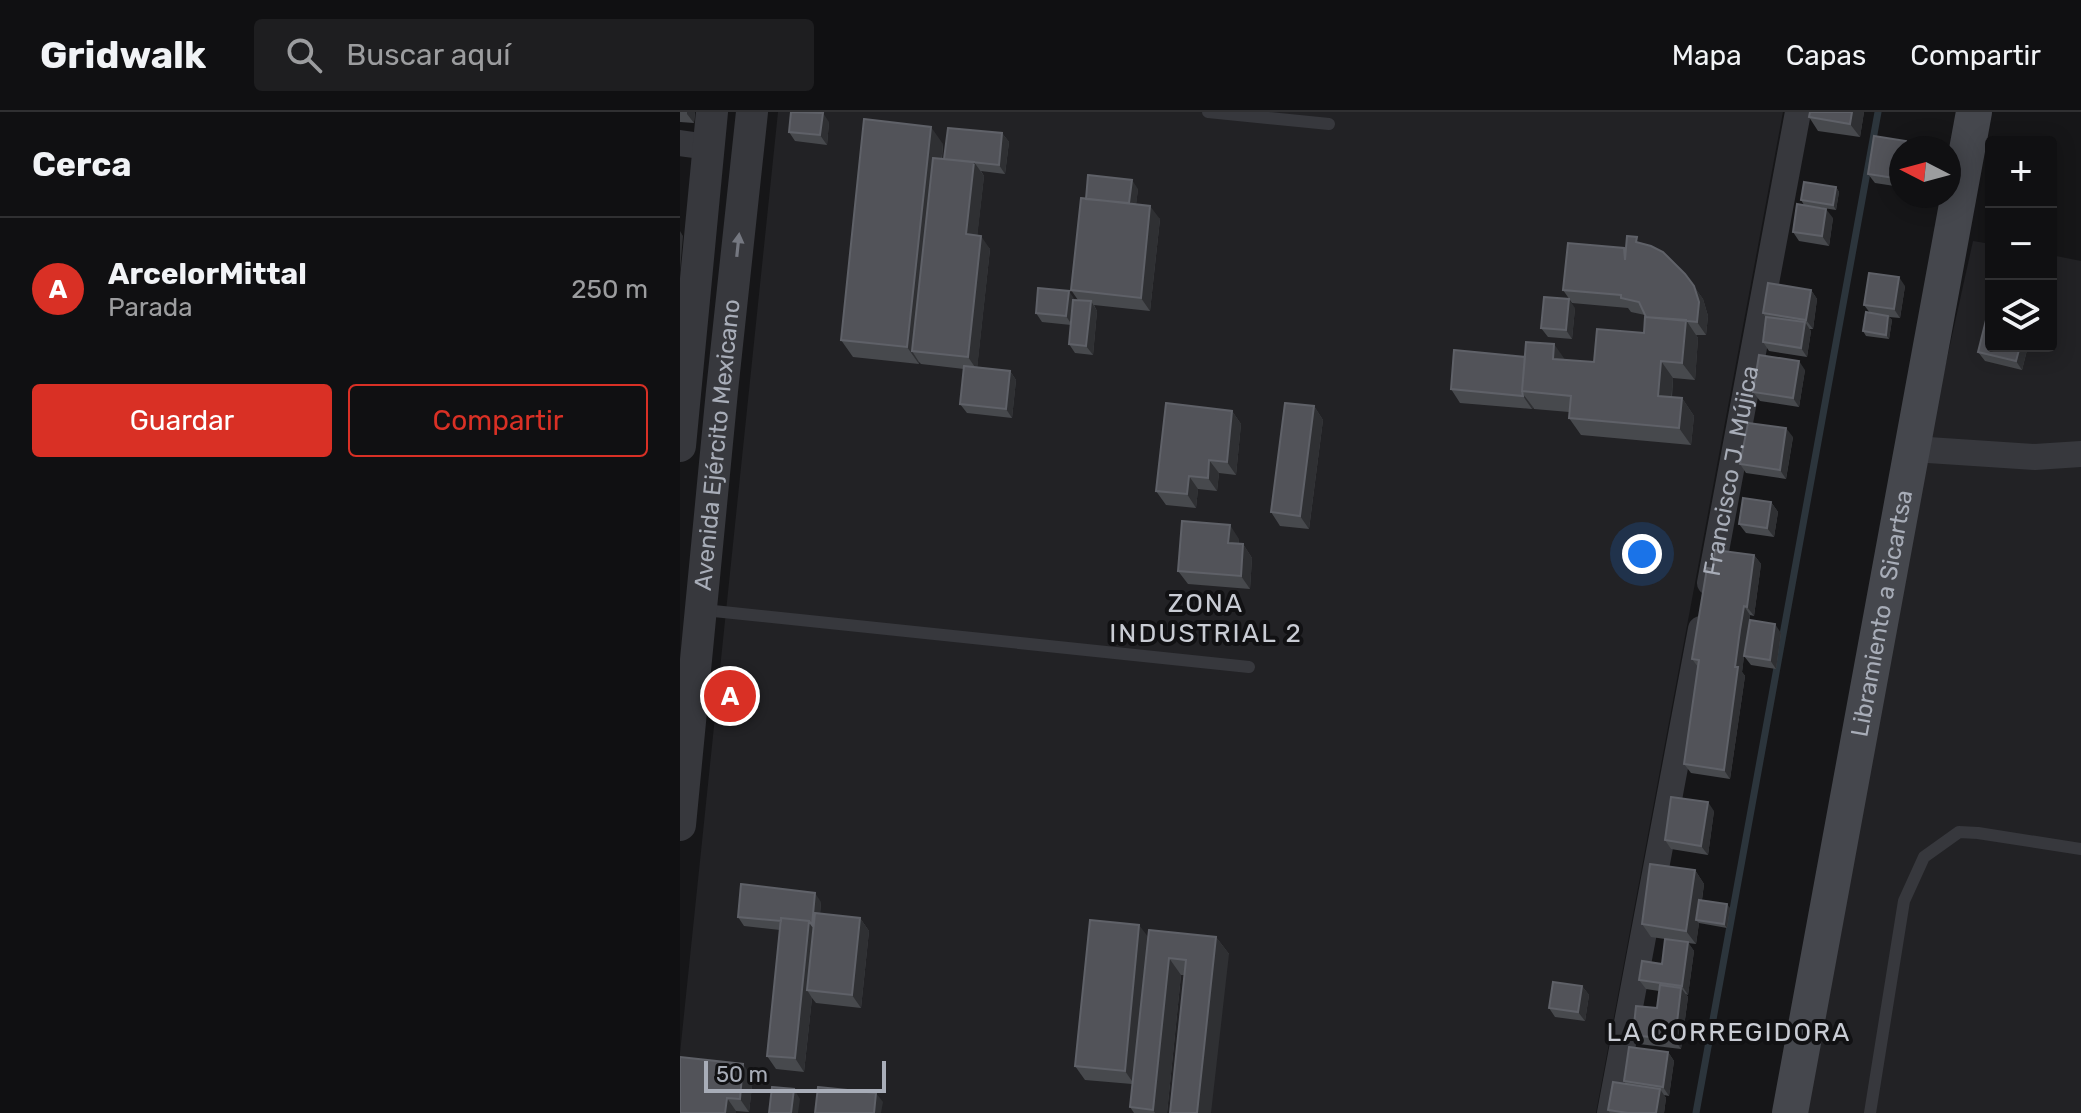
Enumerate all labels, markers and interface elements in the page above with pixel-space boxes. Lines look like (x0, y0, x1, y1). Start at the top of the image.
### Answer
search box (254, 19, 814, 91)
text: Gridwalk (40, 32, 206, 78)
icon: search (282, 33, 326, 77)
text: Buscar aquí (346, 37, 511, 73)
text: Mapa (1672, 39, 1742, 72)
text: Capas (1786, 39, 1866, 72)
text: Compartir (1910, 39, 2041, 72)
north arrow (1889, 136, 1961, 208)
map controls (1985, 136, 2057, 352)
button: + (1985, 136, 2057, 208)
text: Cerca (32, 144, 131, 185)
button: − (1985, 208, 2057, 280)
one-way arrow (731, 233, 744, 258)
text: ArcelorMittal (108, 256, 307, 292)
text: A (49, 274, 67, 305)
text: 250 m (571, 274, 648, 305)
button: layers (1985, 280, 2057, 352)
text: Parada (108, 292, 193, 323)
street label: Avenida Ejército Mexicano (689, 298, 746, 592)
street label: Francisco J. Mújica (1698, 363, 1764, 578)
button: Guardar (32, 384, 332, 457)
button: Compartir (348, 384, 648, 457)
street label: Libramiento a Sicartsa (1845, 488, 1918, 739)
your location (1622, 534, 1662, 574)
district label: ZONA INDUSTRIAL 2 (1109, 588, 1303, 649)
pin: A (704, 666, 756, 726)
district label: LA CORREGIDORA (1606, 1017, 1852, 1048)
scale bar (704, 1057, 886, 1093)
text: 50 m (716, 1061, 768, 1088)

